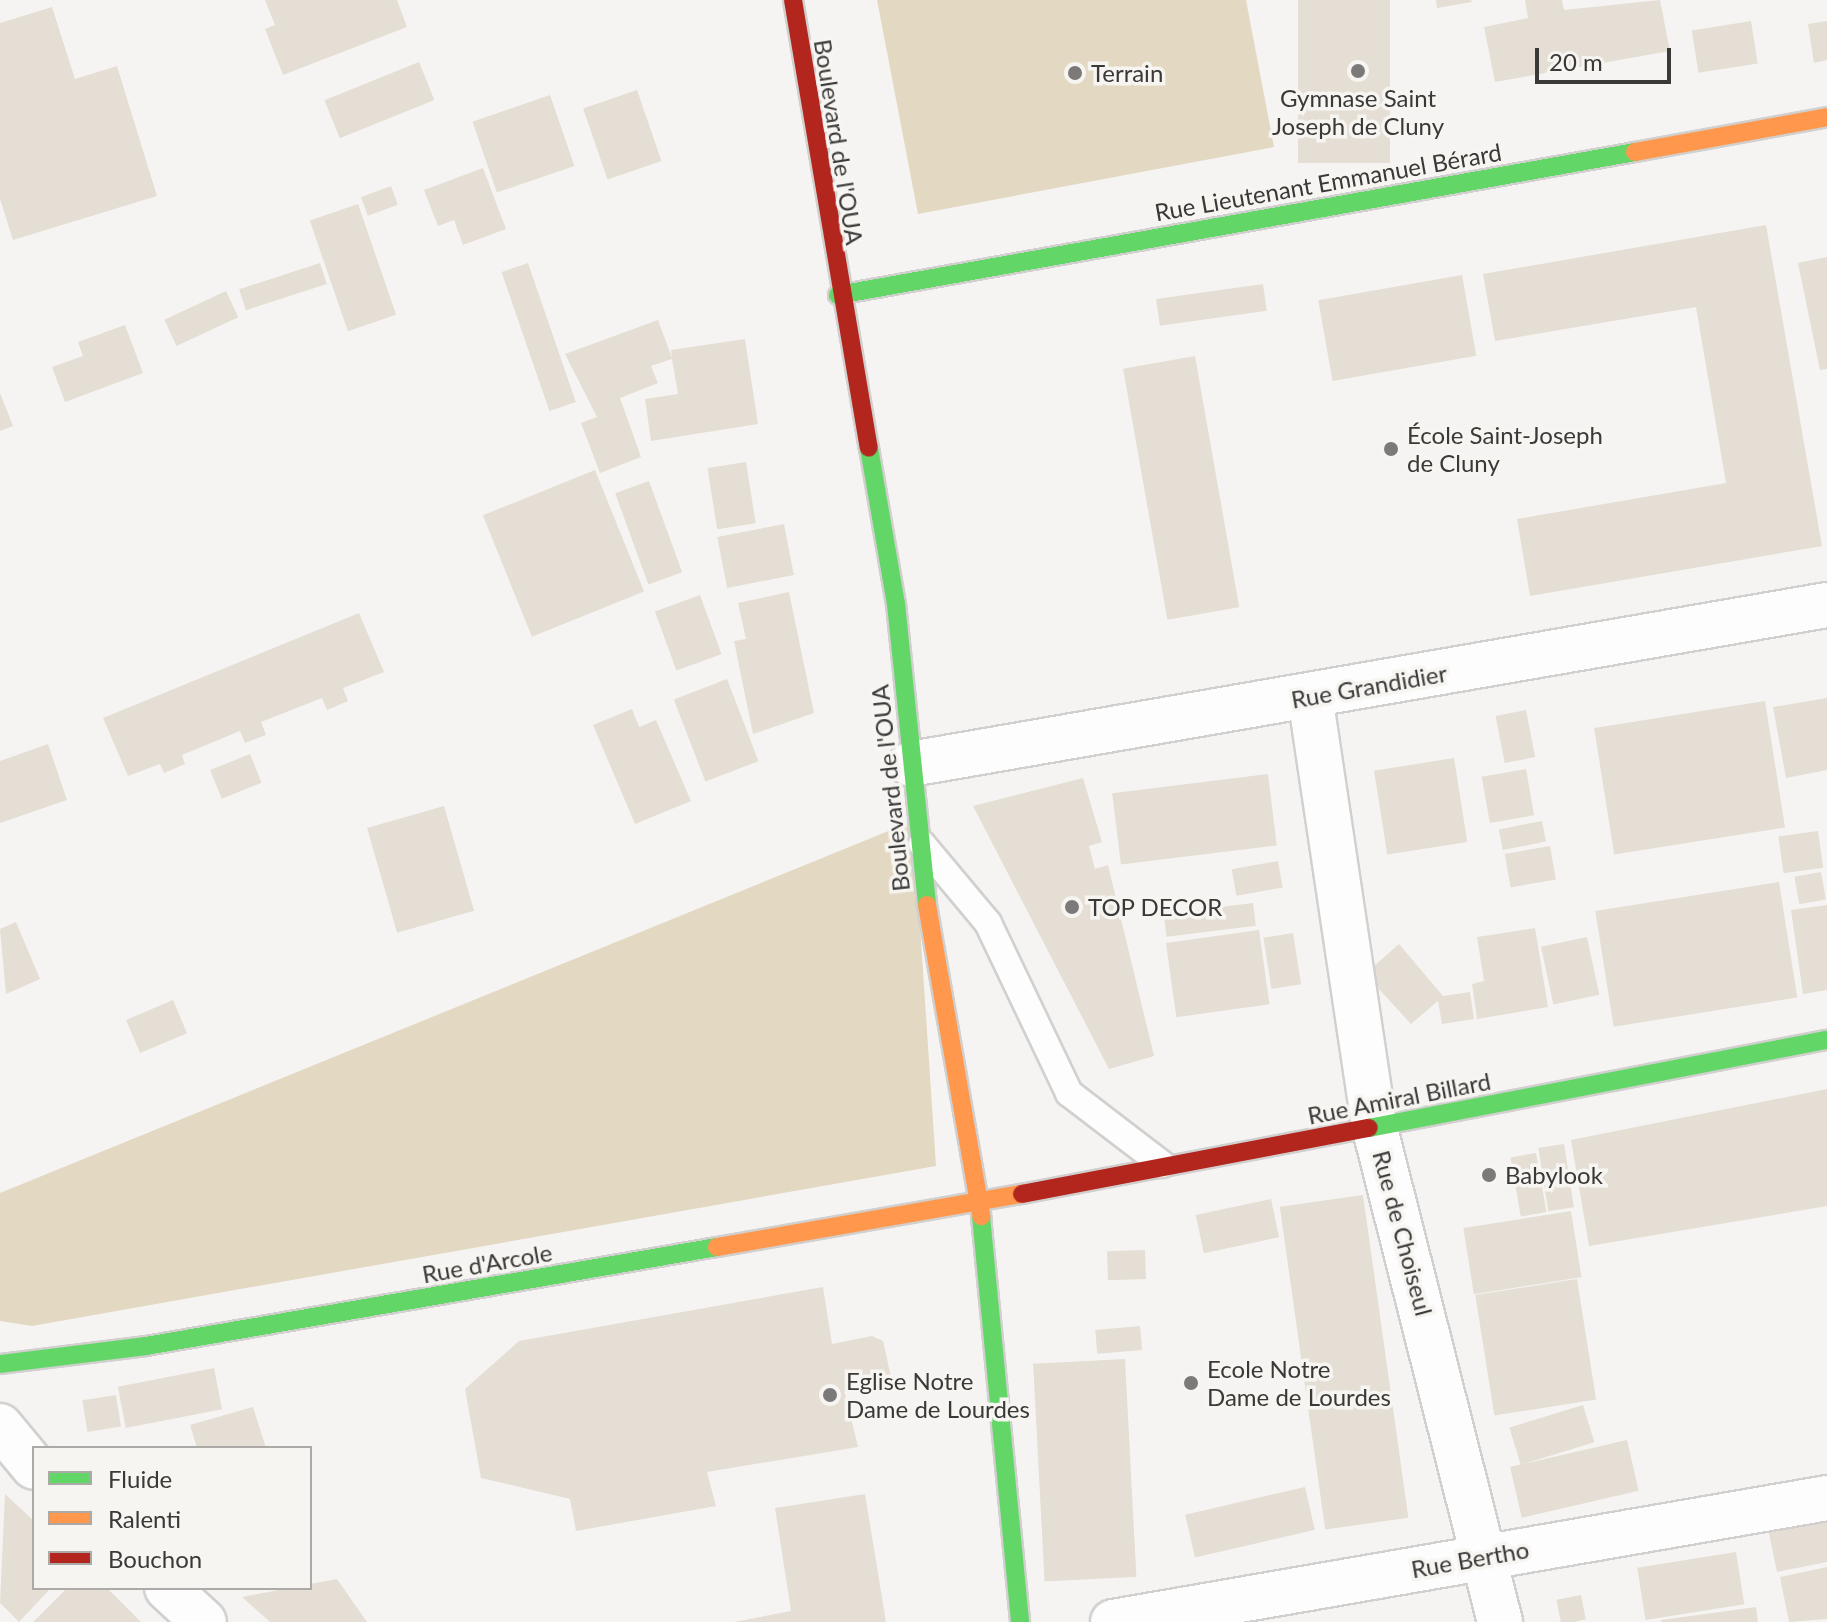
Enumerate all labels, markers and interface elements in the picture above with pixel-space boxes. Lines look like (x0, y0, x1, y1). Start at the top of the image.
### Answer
scale bar (1539, 32, 1675, 82)
street label: Boulevard de l'OUA (809, 37, 869, 247)
text: 20 m (1549, 47, 1603, 76)
place label: Terrain (1091, 59, 1163, 87)
marker: Gymnase Saint Joseph de Cluny (1349, 62, 1367, 80)
marker: Terrain (1066, 64, 1084, 82)
place label: Gymnase Saint Joseph de Cluny (1272, 84, 1444, 140)
street label: Rue Lieutenant Emmanuel Bérard (1152, 137, 1504, 227)
place label: École Saint-Joseph de Cluny (1407, 421, 1603, 477)
marker: École Saint-Joseph de Cluny (1382, 440, 1400, 458)
street label: Rue Grandidier (1289, 658, 1449, 714)
street label: Boulevard de l'OUA (865, 683, 915, 893)
place label: TOP DECOR (1088, 893, 1223, 921)
marker: TOP DECOR (1063, 898, 1081, 916)
street label: Rue Amiral Billard (1305, 1066, 1493, 1130)
street label: Rue de Choiseul (1367, 1147, 1439, 1319)
place label: Babylook (1505, 1161, 1603, 1189)
marker: Babylook (1480, 1166, 1498, 1184)
street label: Rue d'Arcole (420, 1237, 554, 1289)
place label: Ecole Notre Dame de Lourdes (1207, 1355, 1391, 1411)
place label: Eglise Notre Dame de Lourdes (846, 1367, 1030, 1423)
marker: Ecole Notre Dame de Lourdes (1182, 1374, 1200, 1392)
marker: Eglise Notre Dame de Lourdes (821, 1386, 839, 1404)
legend (32, 1446, 312, 1590)
text: Fluide (108, 1464, 172, 1493)
text: Ralenti (108, 1504, 181, 1533)
street label: Rue Bertho (1409, 1534, 1531, 1584)
text: Bouchon (108, 1544, 202, 1573)

